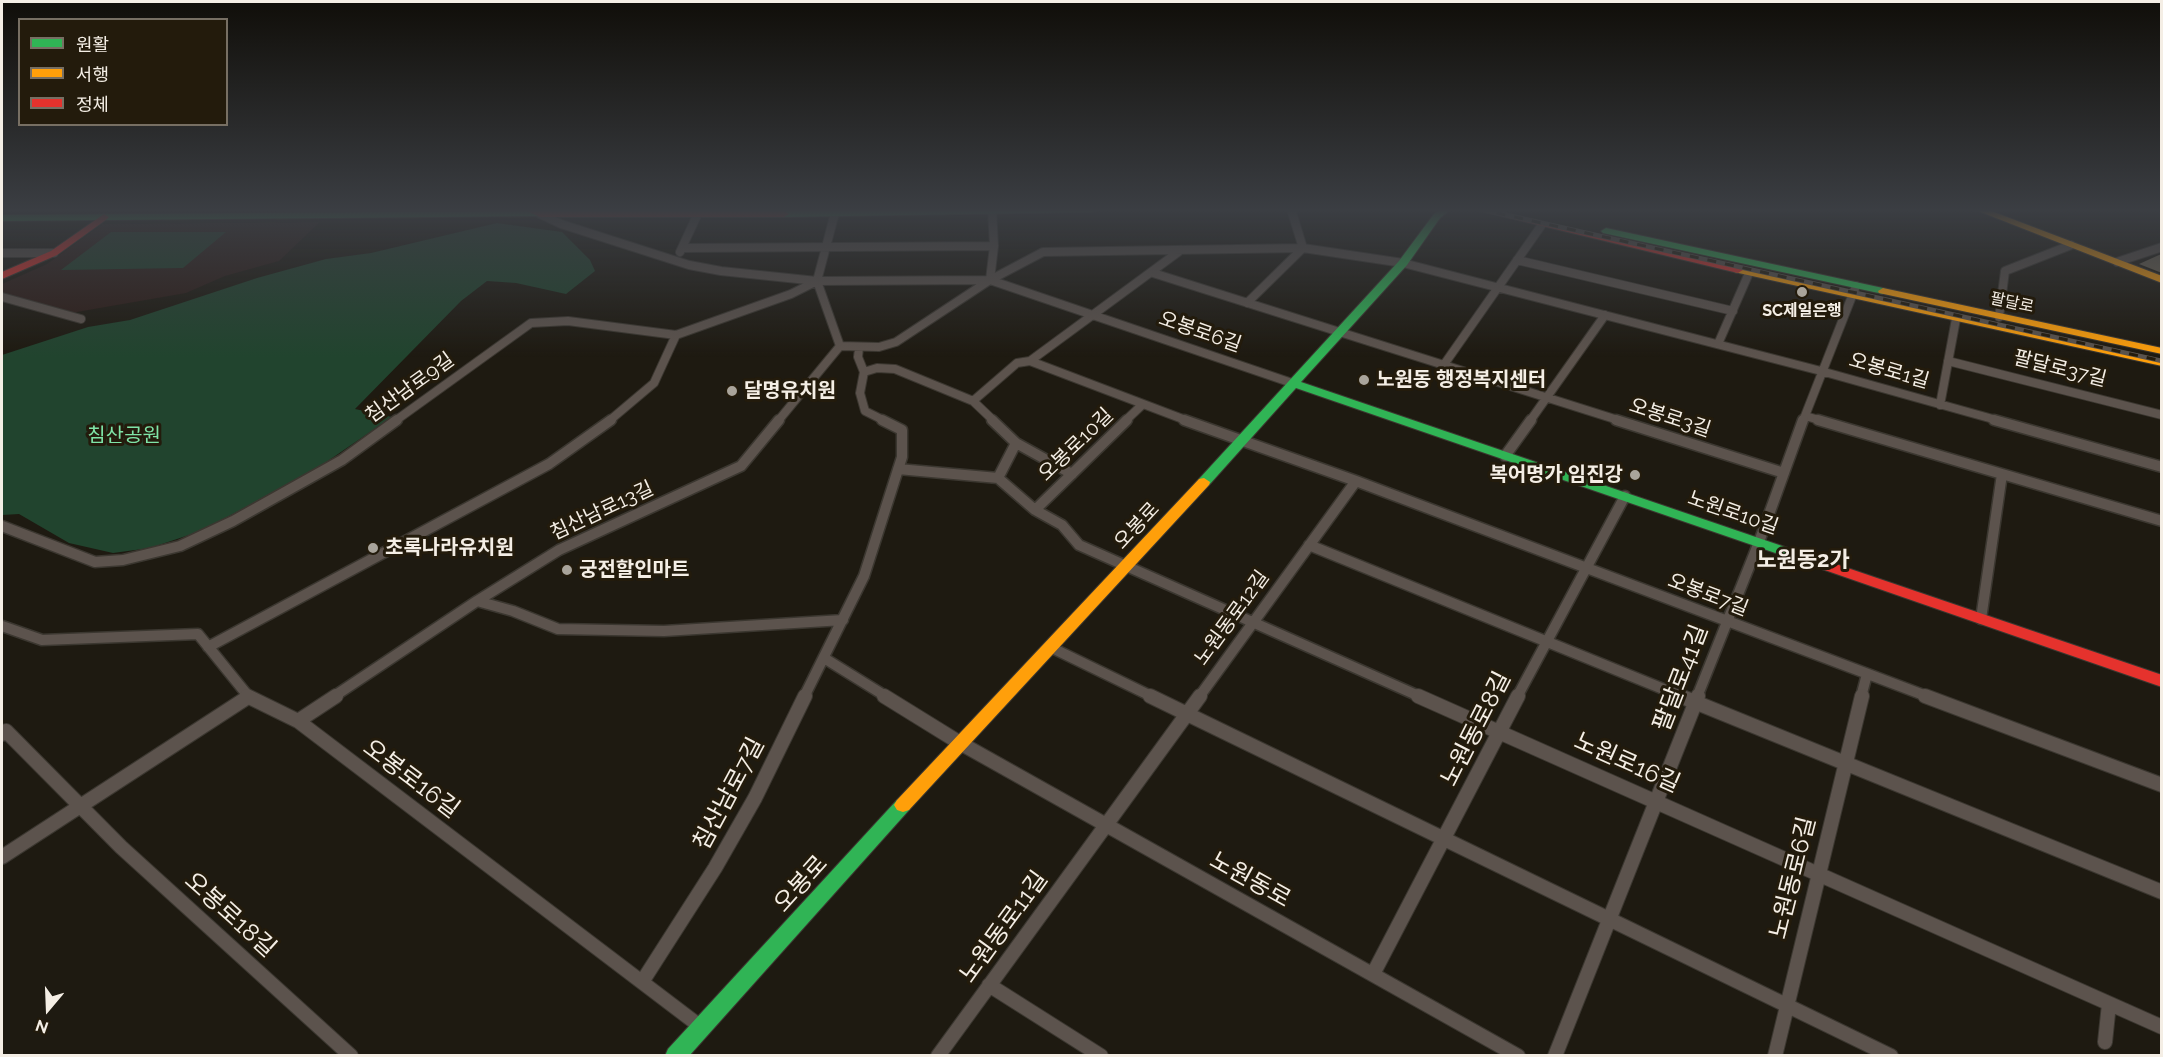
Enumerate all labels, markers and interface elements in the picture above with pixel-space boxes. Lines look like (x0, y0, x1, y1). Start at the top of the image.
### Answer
legend (18, 18, 228, 126)
text: 원활 (76, 34, 109, 55)
text: 서행 (76, 64, 109, 85)
text: 정체 (76, 94, 109, 115)
marker: SC제일은행 (1795, 285, 1809, 299)
street label: 팔달로 (1988, 289, 2036, 317)
place label: SC제일은행 (1762, 301, 1842, 321)
street label: 오봉로6길 (1156, 307, 1244, 357)
street label: 팔달로37길 (2011, 346, 2109, 392)
street label: 침산남로9길 (361, 348, 459, 428)
street label: 오봉로1길 (1846, 348, 1932, 394)
place label: 노원동 행정복지센터 (1376, 368, 1546, 392)
marker: 노원동 행정복지센터 (1357, 373, 1371, 387)
place label: 달명유치원 (744, 379, 836, 403)
marker: 달명유치원 (725, 384, 739, 398)
street label: 오봉로3길 (1626, 394, 1714, 442)
street label: 오봉로10길 (1034, 404, 1118, 486)
park label: 침산공원 (87, 424, 161, 448)
place label: 복어명가 임진강 (1489, 463, 1623, 487)
marker: 복어명가 임진강 (1628, 468, 1642, 482)
street label: 침산남로13길 (547, 477, 657, 545)
street label: 노원로10길 (1684, 486, 1782, 540)
street label: 오봉로 (1109, 498, 1165, 554)
place label: 초록나라유치원 (385, 536, 514, 560)
marker: 초록나라유치원 (366, 541, 380, 555)
district label: 노원동2가 (1756, 547, 1850, 573)
place label: 궁전할인마트 (579, 558, 689, 582)
marker: 궁전할인마트 (560, 563, 574, 577)
street label: 노원동로12길 (1190, 566, 1274, 670)
street label: 오봉로7길 (1664, 569, 1752, 621)
street label: 팔달로41길 (1648, 621, 1714, 735)
street label: 노원동로8길 (1435, 667, 1517, 791)
street label: 노원로16길 (1569, 727, 1685, 799)
street label: 오봉로16길 (357, 733, 465, 825)
street label: 침산남로7길 (687, 733, 771, 855)
street label: 노원동로6길 (1764, 814, 1822, 942)
street label: 노원동로 (1204, 846, 1296, 914)
street label: 오봉로 (768, 850, 834, 918)
street label: 노원동로11길 (954, 866, 1054, 988)
street label: 오봉로18길 (178, 867, 282, 963)
north arrow (18, 979, 78, 1039)
text: N (33, 1016, 51, 1037)

